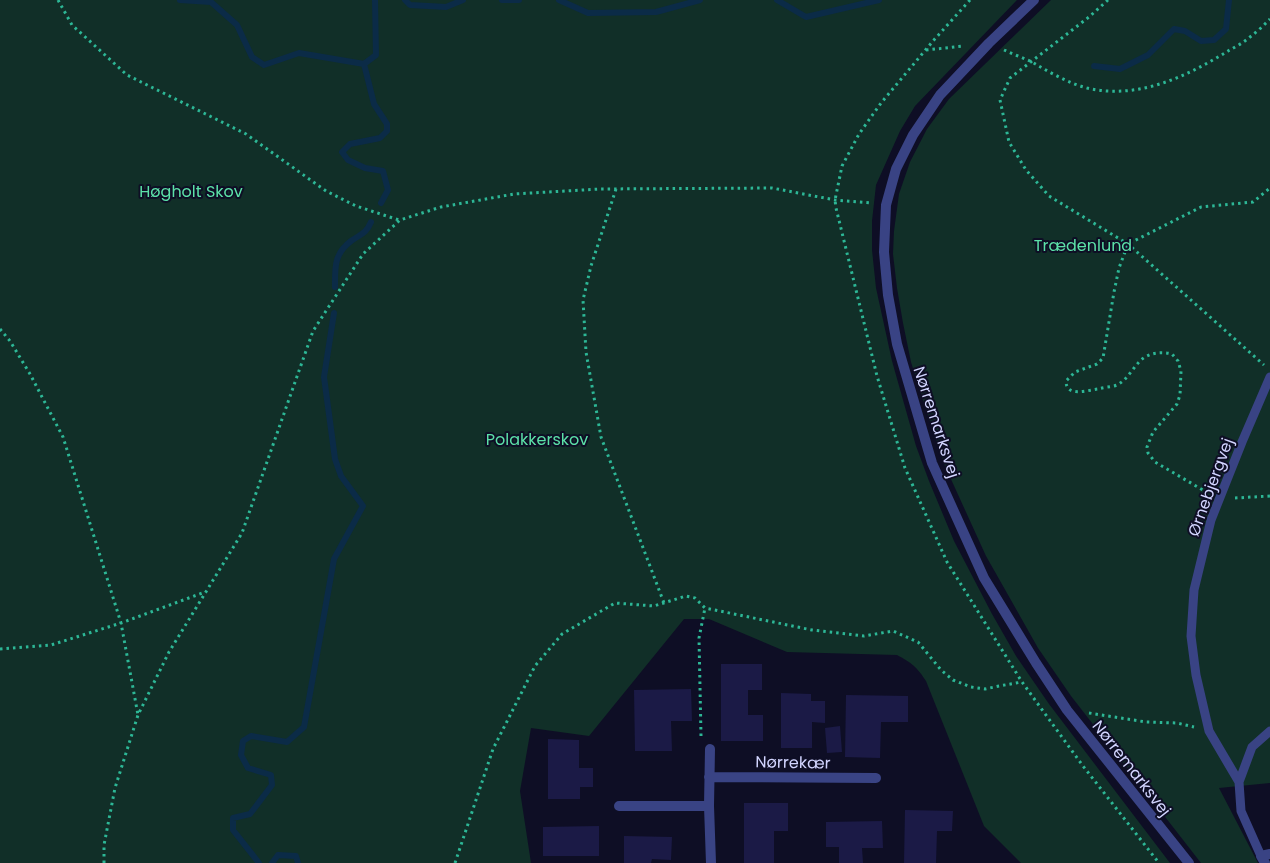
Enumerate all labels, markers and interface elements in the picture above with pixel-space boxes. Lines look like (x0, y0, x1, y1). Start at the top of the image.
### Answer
park label: Høgholt Skov (139, 180, 243, 203)
park label: Trædenlund (1034, 234, 1132, 257)
street label: Nørremarksvej (908, 363, 965, 481)
park label: Polakkerskov (486, 428, 588, 451)
street label: Ørnebjergvej (1182, 435, 1239, 540)
street label: Nørremarksvej (1087, 715, 1176, 821)
street label: Nørrekær (755, 750, 831, 775)

